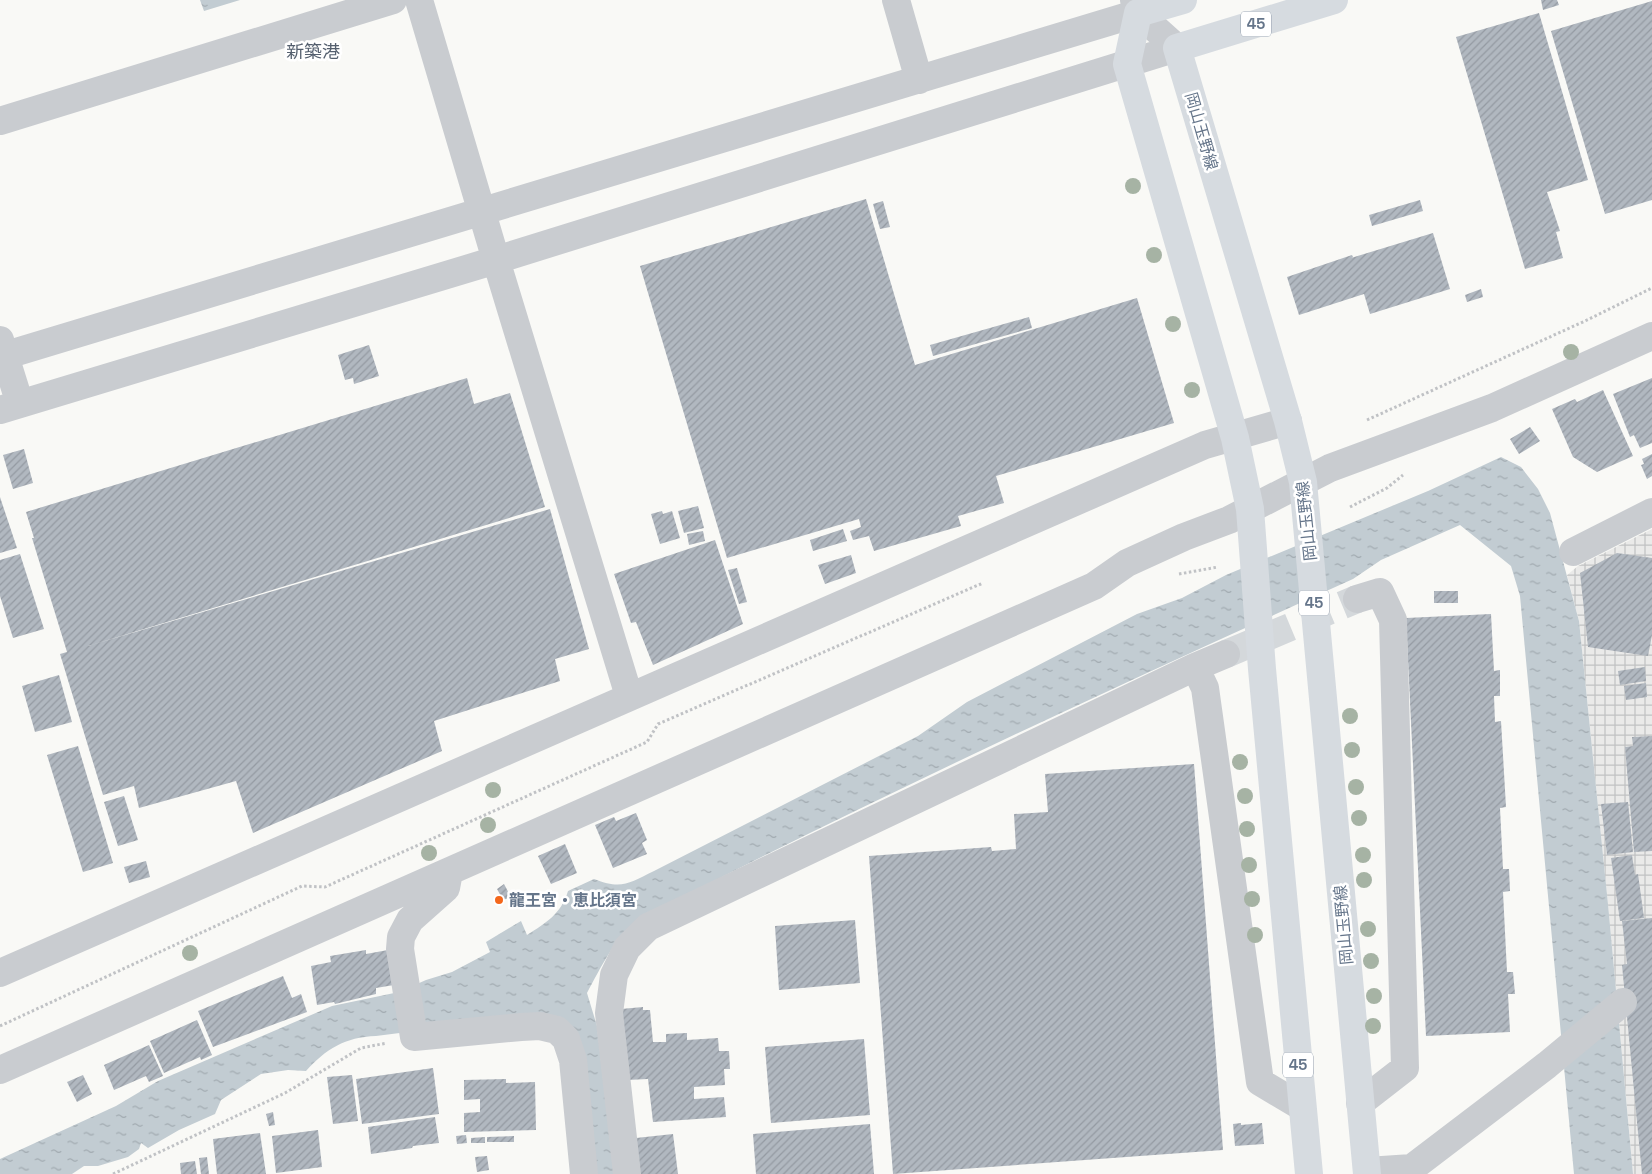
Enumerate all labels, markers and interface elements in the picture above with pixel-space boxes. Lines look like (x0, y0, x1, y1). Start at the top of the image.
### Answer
road number: 45 (1241, 12, 1271, 36)
district label: 新築港 (286, 40, 340, 63)
street label: 岡山玉野線 (1180, 90, 1223, 172)
street label: 岡山玉野線 (1292, 480, 1321, 562)
road number: 45 (1299, 590, 1329, 616)
street label: 岡山玉野線 (1330, 884, 1357, 966)
place label: 龍王宮・恵比須宮 (509, 890, 637, 911)
marker: 龍王宮・恵比須宮 (493, 894, 505, 906)
road number: 45 (1283, 1052, 1313, 1078)

